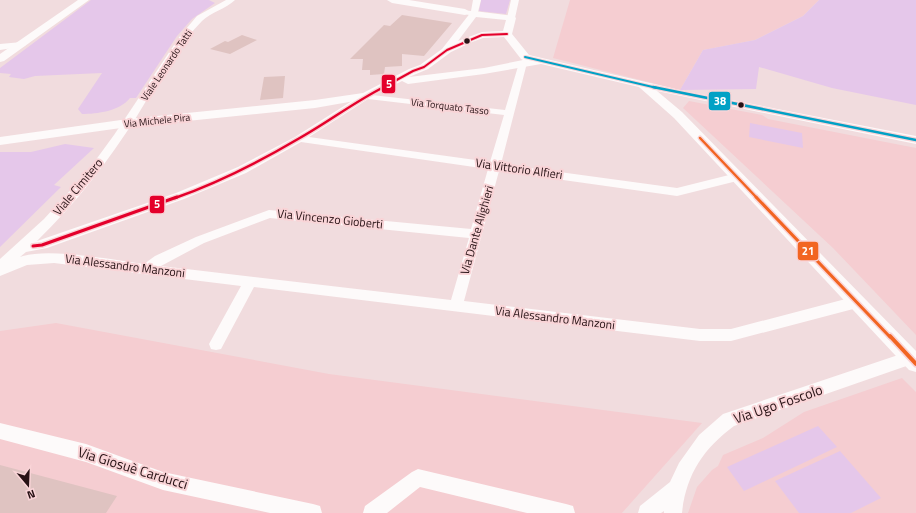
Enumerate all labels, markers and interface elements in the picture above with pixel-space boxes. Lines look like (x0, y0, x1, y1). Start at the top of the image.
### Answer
street label: Viale Leonardo Tatti (137, 27, 196, 104)
unlabelled marker (462, 36, 472, 46)
line badge: 5 (381, 74, 396, 94)
text: 5 (386, 76, 392, 92)
line badge: 38 (708, 91, 731, 111)
text: 38 (714, 93, 726, 109)
street label: Via Torquato Tasso (410, 94, 490, 119)
unlabelled marker (736, 100, 746, 110)
street label: Via Michele Pira (123, 110, 191, 131)
street label: Via Vittorio Alfieri (474, 153, 564, 184)
street label: Viale Cimitero (48, 154, 107, 219)
street label: Via Dante Alighieri (455, 183, 498, 277)
line badge: 5 (149, 195, 165, 214)
text: 5 (154, 196, 160, 212)
street label: Via Vincenzo Gioberti (276, 204, 384, 233)
line badge: 21 (797, 241, 819, 261)
text: 21 (802, 243, 814, 259)
street label: Via Alessandro Manzoni (64, 249, 186, 282)
street label: Via Alessandro Manzoni (494, 301, 616, 334)
street label: Via Ugo Foscolo (731, 378, 825, 429)
street label: Via Giosuè Carducci (76, 441, 191, 494)
north arrow (8, 465, 48, 505)
text: N (25, 486, 37, 503)

